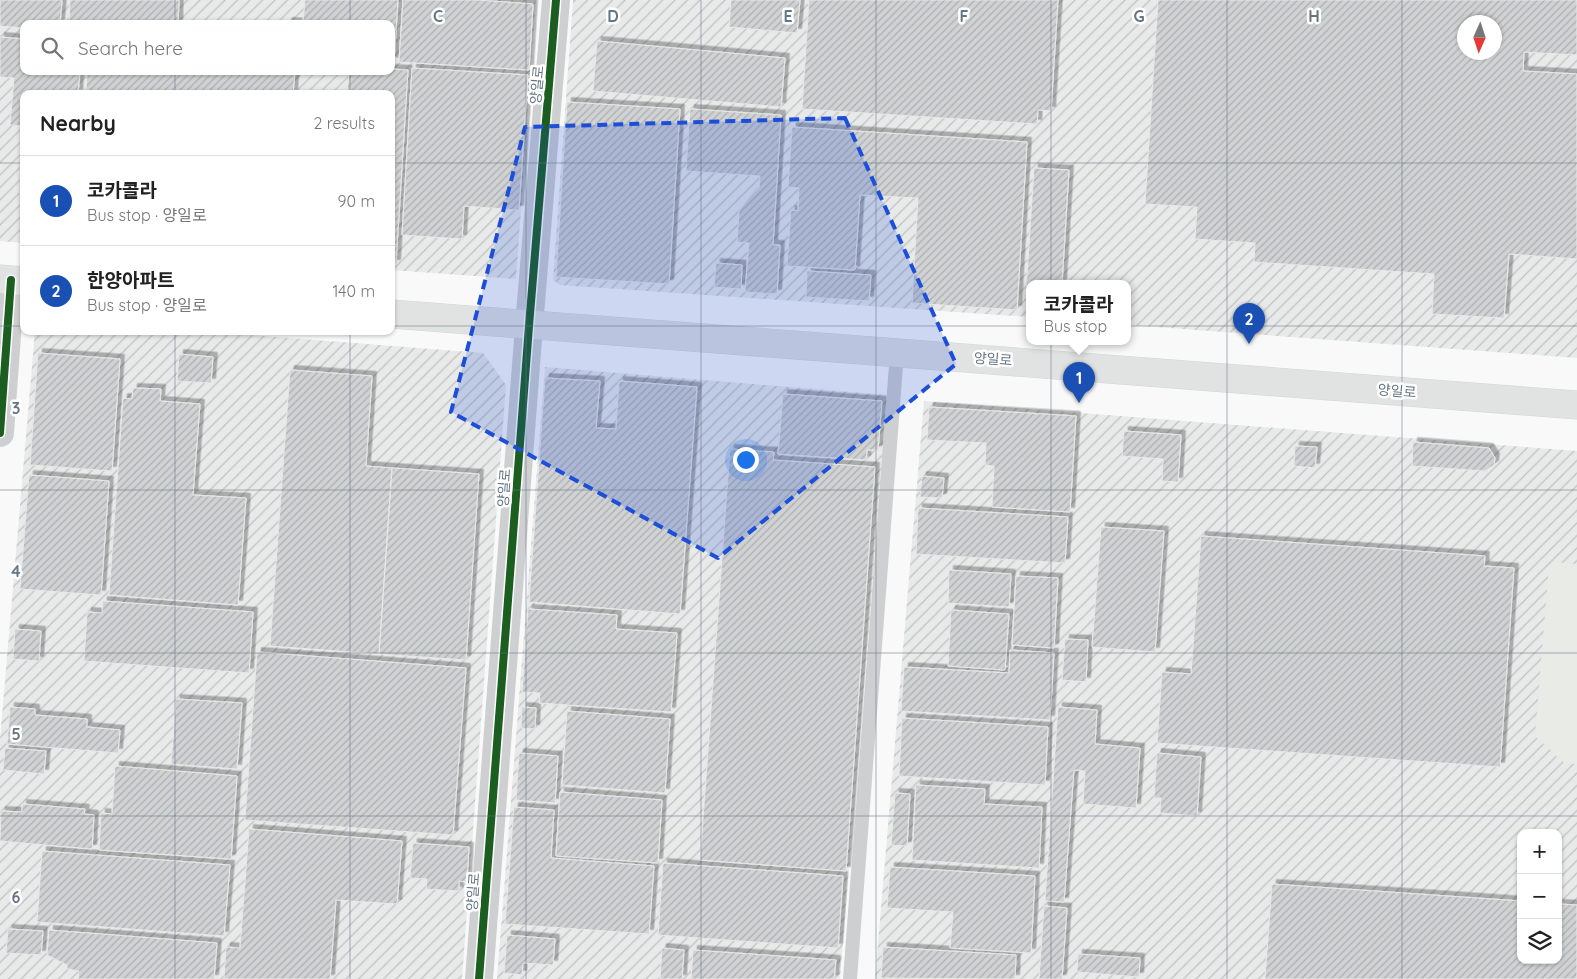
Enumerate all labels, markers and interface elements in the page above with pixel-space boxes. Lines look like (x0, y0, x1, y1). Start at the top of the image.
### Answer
text: C (433, 6, 443, 26)
text: D (607, 6, 619, 26)
text: E (783, 6, 793, 26)
text: F (960, 6, 969, 26)
text: G (1133, 6, 1145, 26)
text: H (1308, 6, 1320, 26)
north arrow (1457, 15, 1502, 60)
search box (20, 20, 395, 75)
icon: search (38, 34, 66, 62)
text: Search here (78, 36, 183, 60)
street label: 양일로 (526, 65, 548, 105)
text: Nearby (40, 110, 116, 136)
text: 2 results (313, 113, 375, 133)
text: 코카콜라 (87, 178, 157, 202)
text: 1 (53, 191, 59, 211)
text: 90 m (338, 191, 375, 211)
text: Bus stop · 양일로 (87, 205, 207, 225)
text: 한양아파트 (87, 268, 174, 292)
popup (1026, 280, 1131, 345)
text: 2 (51, 281, 61, 301)
text: 140 m (332, 281, 375, 301)
text: 코카콜라 (1044, 292, 1113, 316)
text: Bus stop · 양일로 (87, 295, 207, 315)
pin: 2 (1233, 303, 1265, 344)
text: Bus stop (1044, 316, 1107, 336)
street label: 양일로 (973, 349, 1013, 369)
pin: 1 (1063, 362, 1095, 403)
street label: 양일로 (1377, 380, 1417, 402)
text: 3 (12, 398, 20, 418)
your location (733, 447, 759, 473)
street label: 양일로 (494, 468, 514, 508)
text: 4 (11, 561, 21, 581)
text: 5 (11, 724, 21, 744)
map controls (1517, 829, 1562, 964)
button: + (1517, 829, 1562, 874)
street label: 양일로 (463, 872, 483, 912)
button: − (1517, 874, 1562, 919)
text: 6 (12, 887, 21, 907)
button: layers (1517, 919, 1562, 964)

